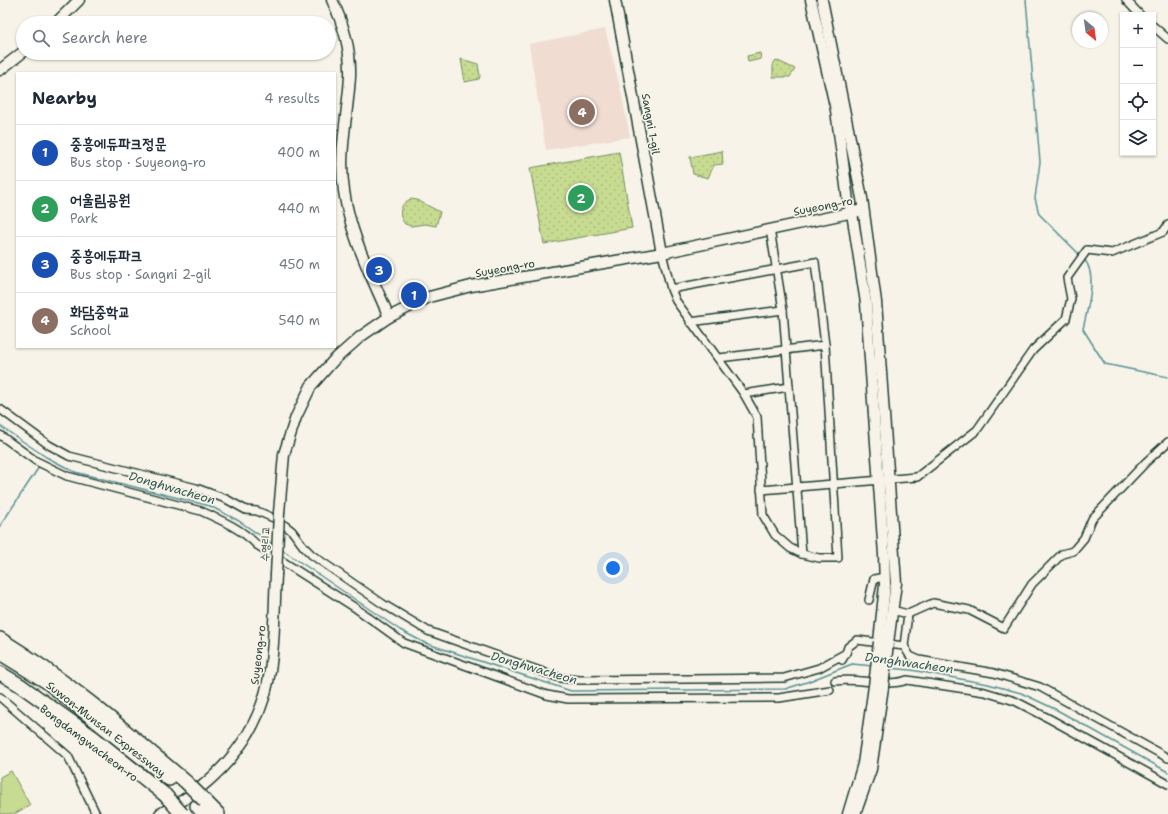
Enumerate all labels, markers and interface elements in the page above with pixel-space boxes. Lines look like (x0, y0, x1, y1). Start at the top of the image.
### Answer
north arrow (1072, 12, 1108, 48)
map controls (1120, 12, 1156, 156)
button: + (1120, 12, 1156, 48)
search box (16, 16, 336, 60)
icon: search (30, 27, 52, 49)
text: Search here (62, 28, 148, 48)
button: − (1120, 48, 1156, 84)
button: locate (1120, 84, 1156, 120)
text: Nearby (32, 87, 97, 109)
text: 4 results (264, 90, 320, 107)
street label: Sangni 1-gil (638, 92, 663, 156)
pin: 4 (569, 97, 595, 127)
button: layers (1120, 120, 1156, 156)
text: 중흥에듀파크정문 (70, 134, 167, 154)
text: 1 (42, 144, 48, 161)
text: 400 m (277, 144, 320, 161)
text: Bus stop · Suyeong-ro (70, 154, 206, 171)
pin: 2 (568, 183, 594, 213)
text: 어울림공원 (70, 190, 130, 210)
street label: Suyeong-ro (792, 193, 854, 220)
text: 2 (40, 200, 50, 217)
text: 440 m (278, 200, 320, 217)
text: Park (70, 210, 98, 227)
text: 중흥에듀파크 (70, 246, 142, 266)
pin: 3 (366, 255, 392, 285)
text: 3 (40, 256, 50, 273)
text: 450 m (279, 256, 320, 273)
street label: Suyeong-ro (474, 256, 536, 281)
text: Bus stop · Sangni 2-gil (70, 266, 211, 283)
pin: 1 (401, 280, 427, 310)
text: 화담중학교 (70, 302, 130, 322)
text: 4 (40, 312, 50, 329)
text: 540 m (279, 312, 320, 329)
text: School (70, 322, 111, 339)
water label: Donghwacheon (127, 468, 217, 508)
street label: 수영리교 (257, 526, 274, 562)
your location (603, 558, 623, 578)
street label: Suyeong-ro (247, 624, 270, 686)
water label: Donghwacheon (489, 648, 579, 688)
water label: Donghwacheon (864, 649, 954, 677)
street label: Suwon-Munsan Expressway (43, 678, 168, 781)
street label: Bongdamgwacheon-ro (37, 701, 141, 785)

